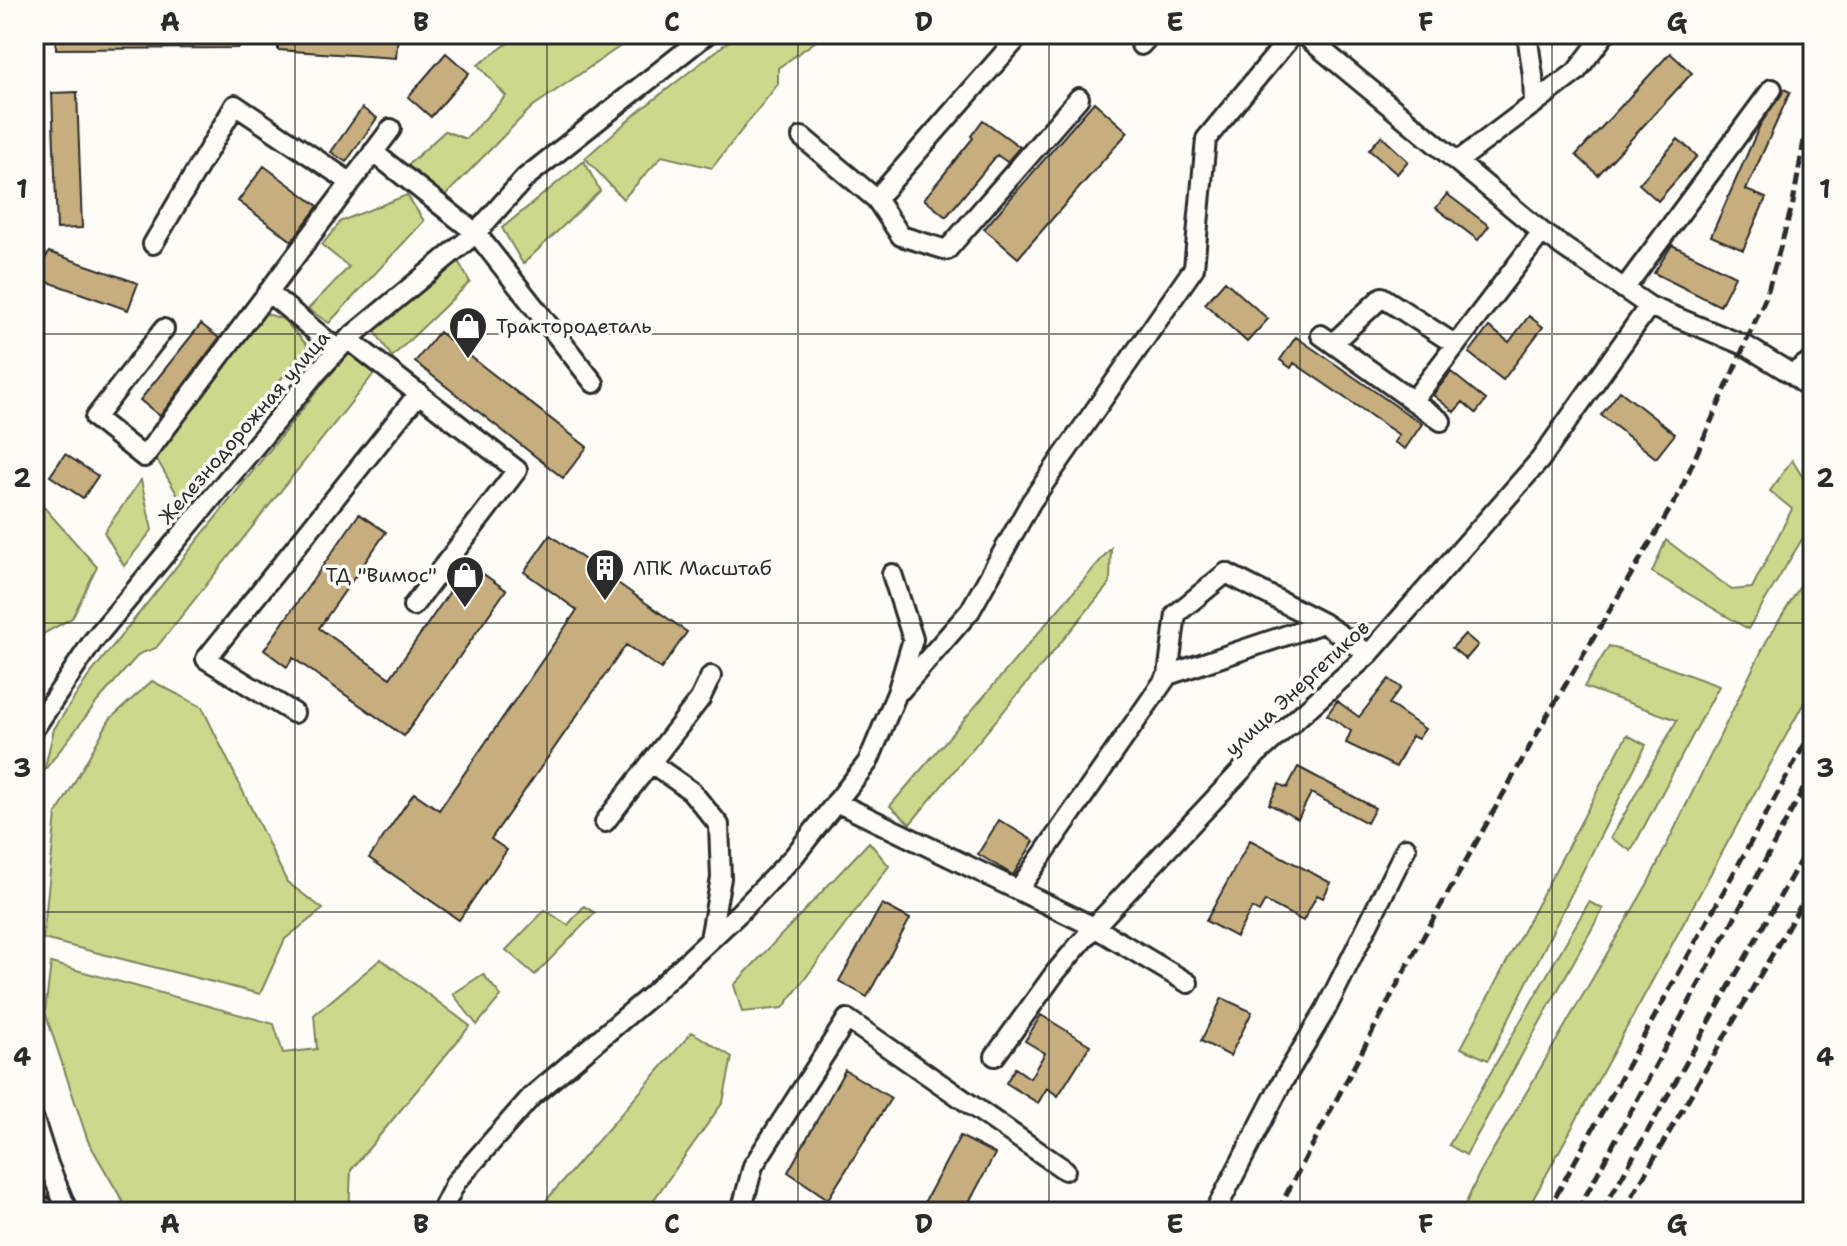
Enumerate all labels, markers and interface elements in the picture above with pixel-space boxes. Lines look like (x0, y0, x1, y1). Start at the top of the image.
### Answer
text: A (160, 4, 180, 39)
text: B (413, 4, 429, 39)
text: C (664, 4, 680, 39)
text: D (915, 4, 933, 39)
text: E (1166, 4, 1184, 39)
text: F (1418, 4, 1434, 39)
text: G (1667, 4, 1688, 39)
text: 1 (16, 171, 28, 206)
text: 1 (1819, 171, 1831, 206)
shop icon: Трактородеталь (447, 305, 489, 360)
place label: Трактородеталь (496, 313, 652, 339)
street label: Железнодорожная улица (153, 324, 336, 529)
text: 2 (13, 460, 31, 495)
text: 2 (1816, 460, 1834, 495)
building icon: ЛПК Масштаб (584, 547, 626, 602)
shop icon: ТД "Вимос" (444, 554, 486, 609)
place label: ЛПК Масштаб (633, 555, 771, 581)
place label: ТД "Вимос" (326, 562, 437, 588)
street label: улица Энергетиков (1219, 614, 1375, 762)
text: 3 (13, 750, 31, 785)
text: 3 (1816, 750, 1834, 785)
text: 4 (13, 1039, 31, 1074)
text: 4 (1816, 1039, 1834, 1074)
text: A (160, 1206, 180, 1241)
text: B (413, 1206, 429, 1241)
text: C (664, 1206, 680, 1241)
text: D (915, 1206, 933, 1241)
text: E (1166, 1206, 1184, 1241)
text: F (1418, 1206, 1434, 1241)
text: G (1667, 1206, 1688, 1241)

